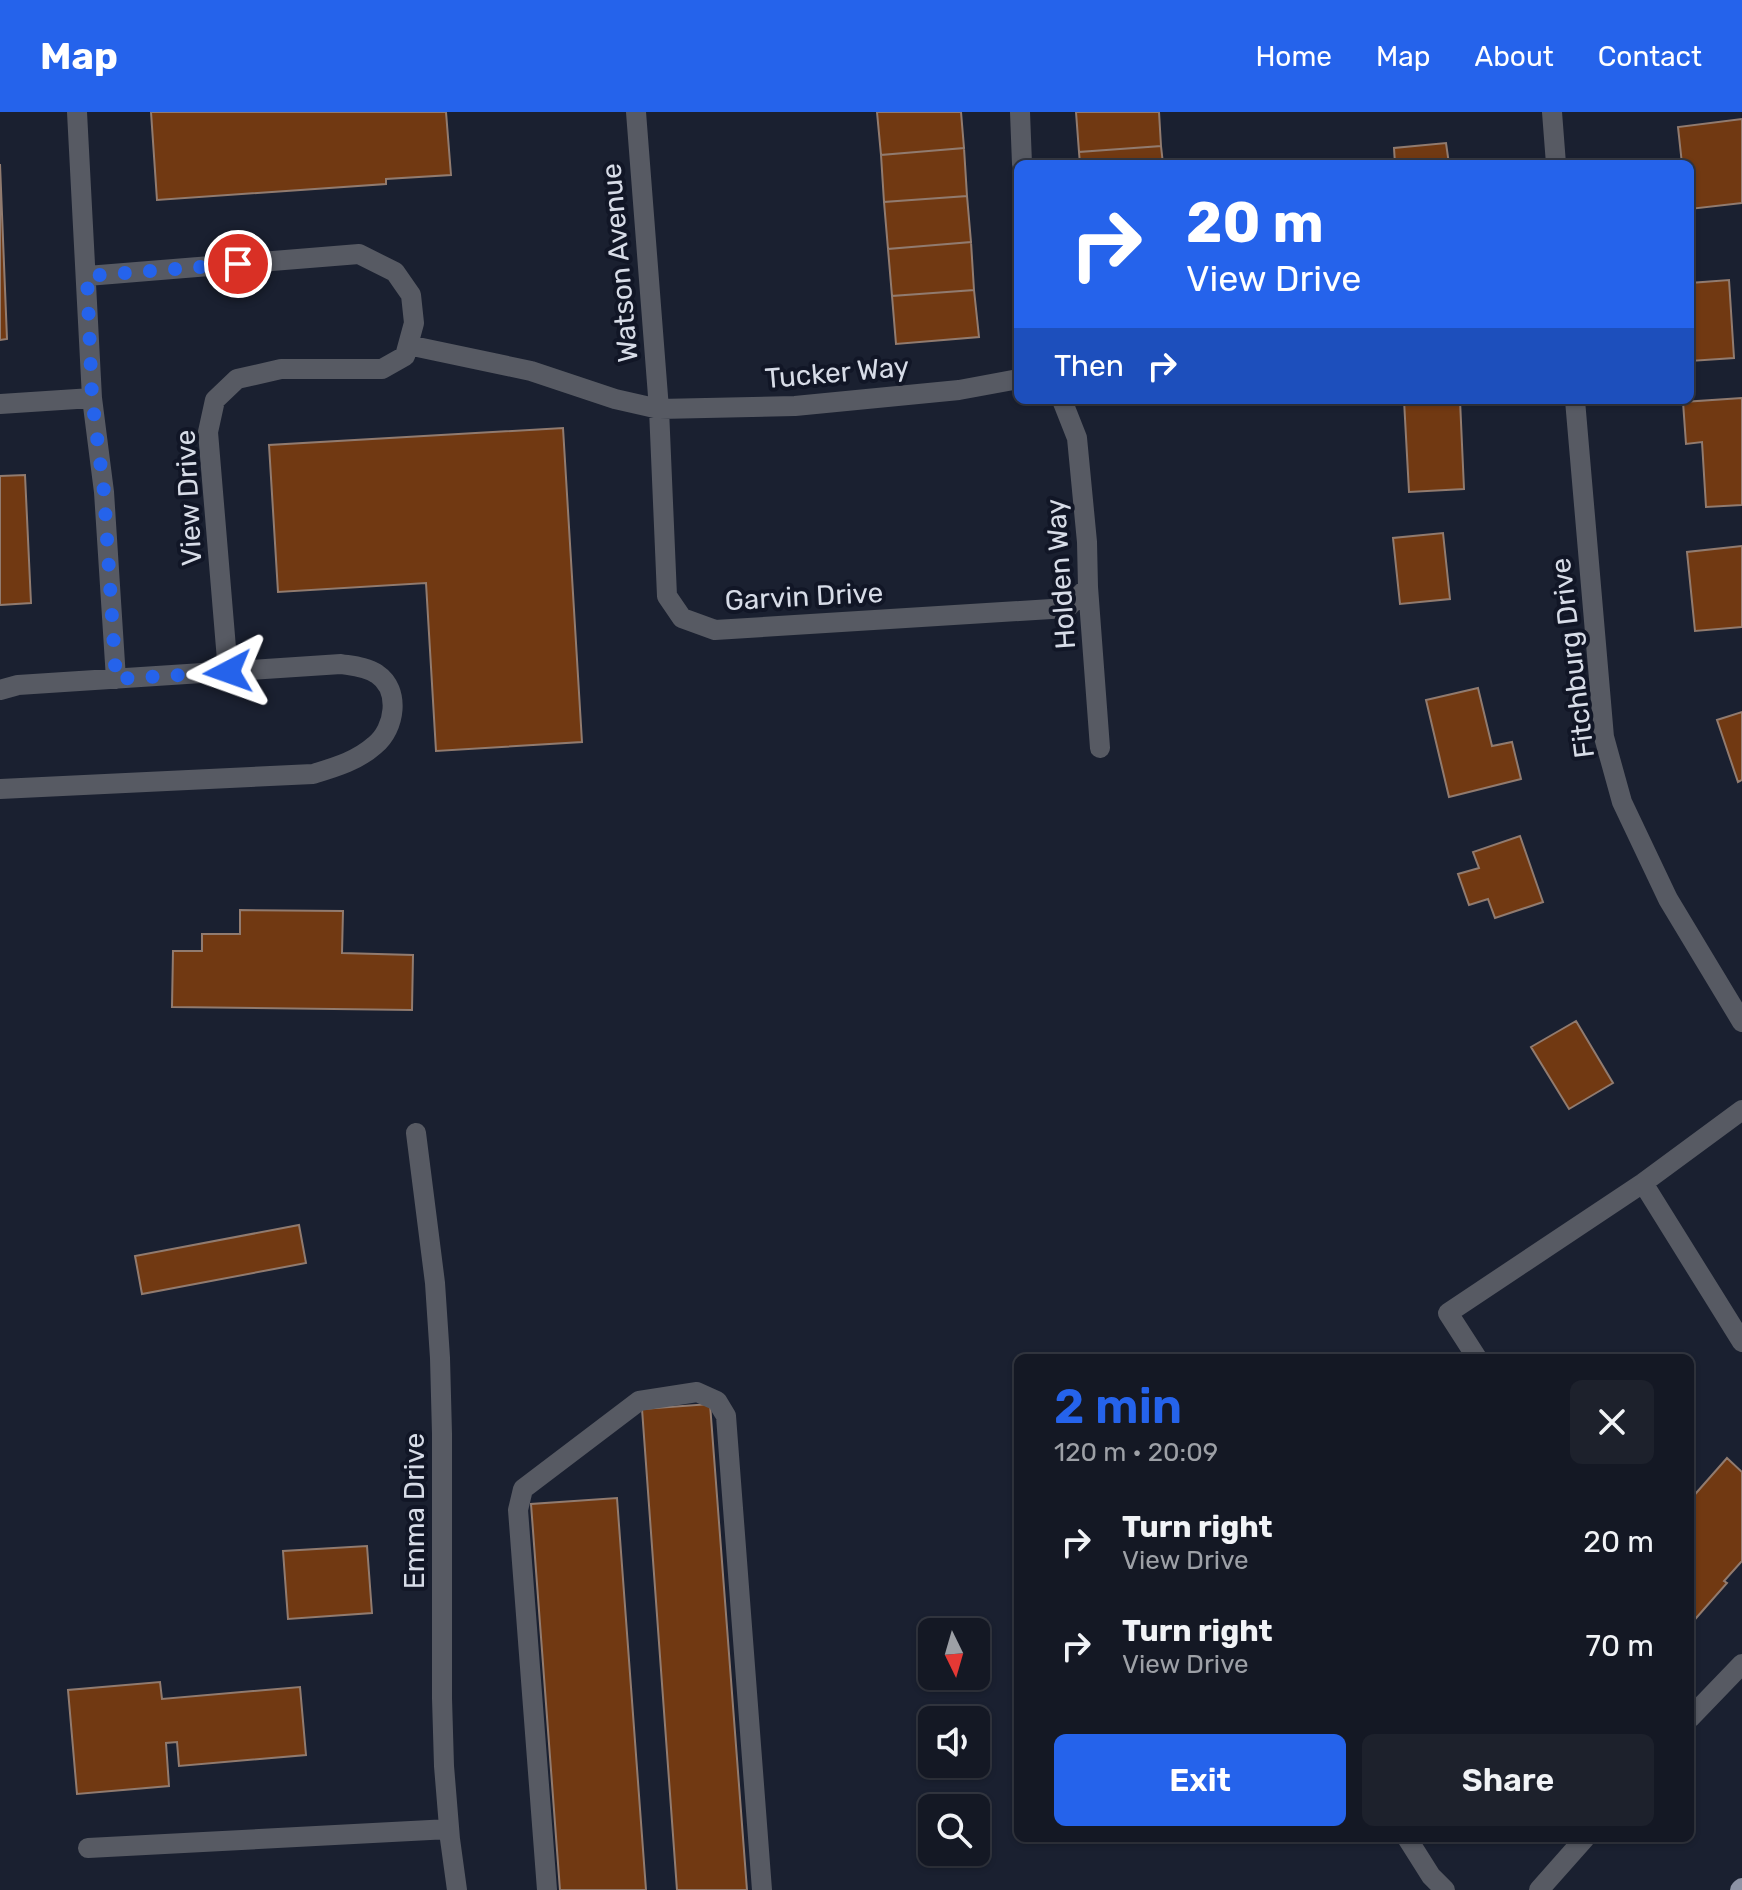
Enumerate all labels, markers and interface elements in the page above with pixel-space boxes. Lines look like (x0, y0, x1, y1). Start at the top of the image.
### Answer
text: Map (40, 33, 118, 79)
text: Home (1255, 40, 1332, 73)
text: Map (1376, 40, 1430, 73)
text: About (1474, 40, 1554, 73)
text: Contact (1598, 40, 1702, 73)
street label: Watson Avenue (594, 162, 645, 364)
text: 20 m (1186, 190, 1324, 256)
icon: right (1054, 192, 1158, 296)
pin (204, 230, 272, 298)
icon: arrive (216, 242, 260, 286)
text: View Drive (1186, 257, 1361, 300)
icon: right (1140, 344, 1184, 388)
text: Then (1054, 348, 1124, 384)
street label: Tucker Way (764, 350, 910, 395)
street label: View Drive (168, 429, 209, 567)
street label: Holden Way (1039, 498, 1082, 650)
street label: Fitchburg Drive (1544, 556, 1601, 760)
street label: Garvin Drive (724, 576, 884, 617)
position arrow (186, 630, 270, 714)
text: 2 min (1054, 1378, 1182, 1435)
button: close (1570, 1380, 1654, 1464)
street label: Emma Drive (398, 1433, 431, 1589)
text: 120 m · 20:09 (1054, 1437, 1218, 1468)
text: Turn right (1122, 1509, 1273, 1545)
icon: right (1054, 1520, 1098, 1564)
text: 20 m (1583, 1524, 1654, 1560)
text: View Drive (1122, 1545, 1249, 1576)
text: Turn right (1122, 1613, 1273, 1649)
north arrow (918, 1618, 990, 1690)
map controls (918, 1618, 990, 1866)
icon: right (1054, 1624, 1098, 1668)
text: 70 m (1586, 1628, 1654, 1664)
text: View Drive (1122, 1649, 1249, 1680)
button: sound (918, 1706, 990, 1778)
button: Exit (1054, 1734, 1346, 1826)
button: Share (1362, 1734, 1654, 1826)
button: search (918, 1794, 990, 1866)

